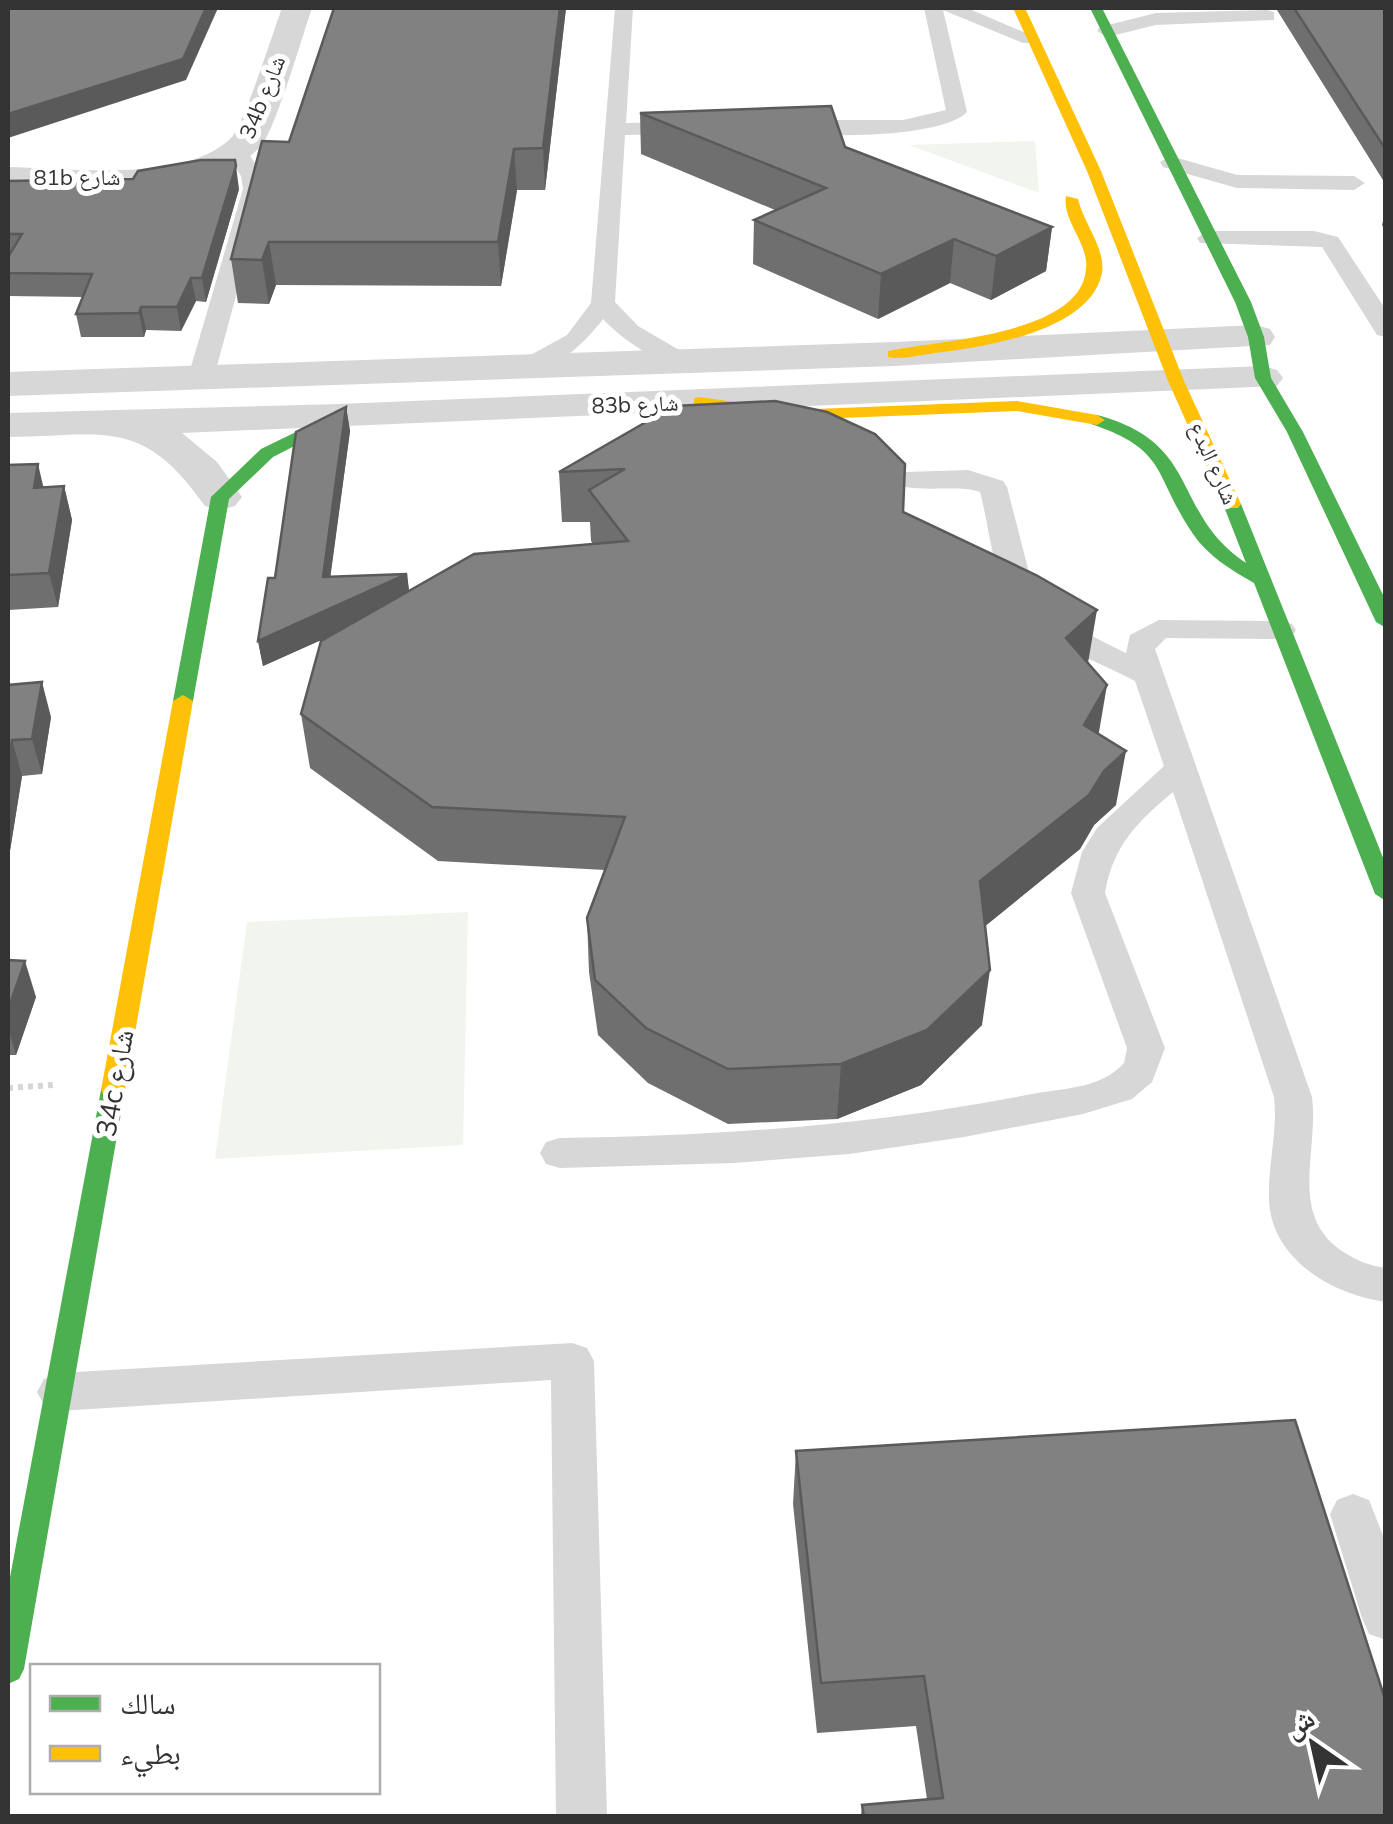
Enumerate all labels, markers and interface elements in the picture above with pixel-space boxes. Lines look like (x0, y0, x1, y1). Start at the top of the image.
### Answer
street label: 34b شارع (233, 51, 291, 143)
street label: 81b شارع (33, 163, 121, 191)
street label: 83b شارع (591, 388, 679, 420)
street label: شارع البدع (1183, 417, 1245, 509)
street label: 34c شارع (87, 1027, 142, 1139)
legend (30, 1664, 380, 1794)
text: سالك (120, 1684, 176, 1722)
north arrow (1263, 1694, 1363, 1794)
text: ش (1277, 1700, 1321, 1746)
text: بطيء (120, 1734, 181, 1778)

